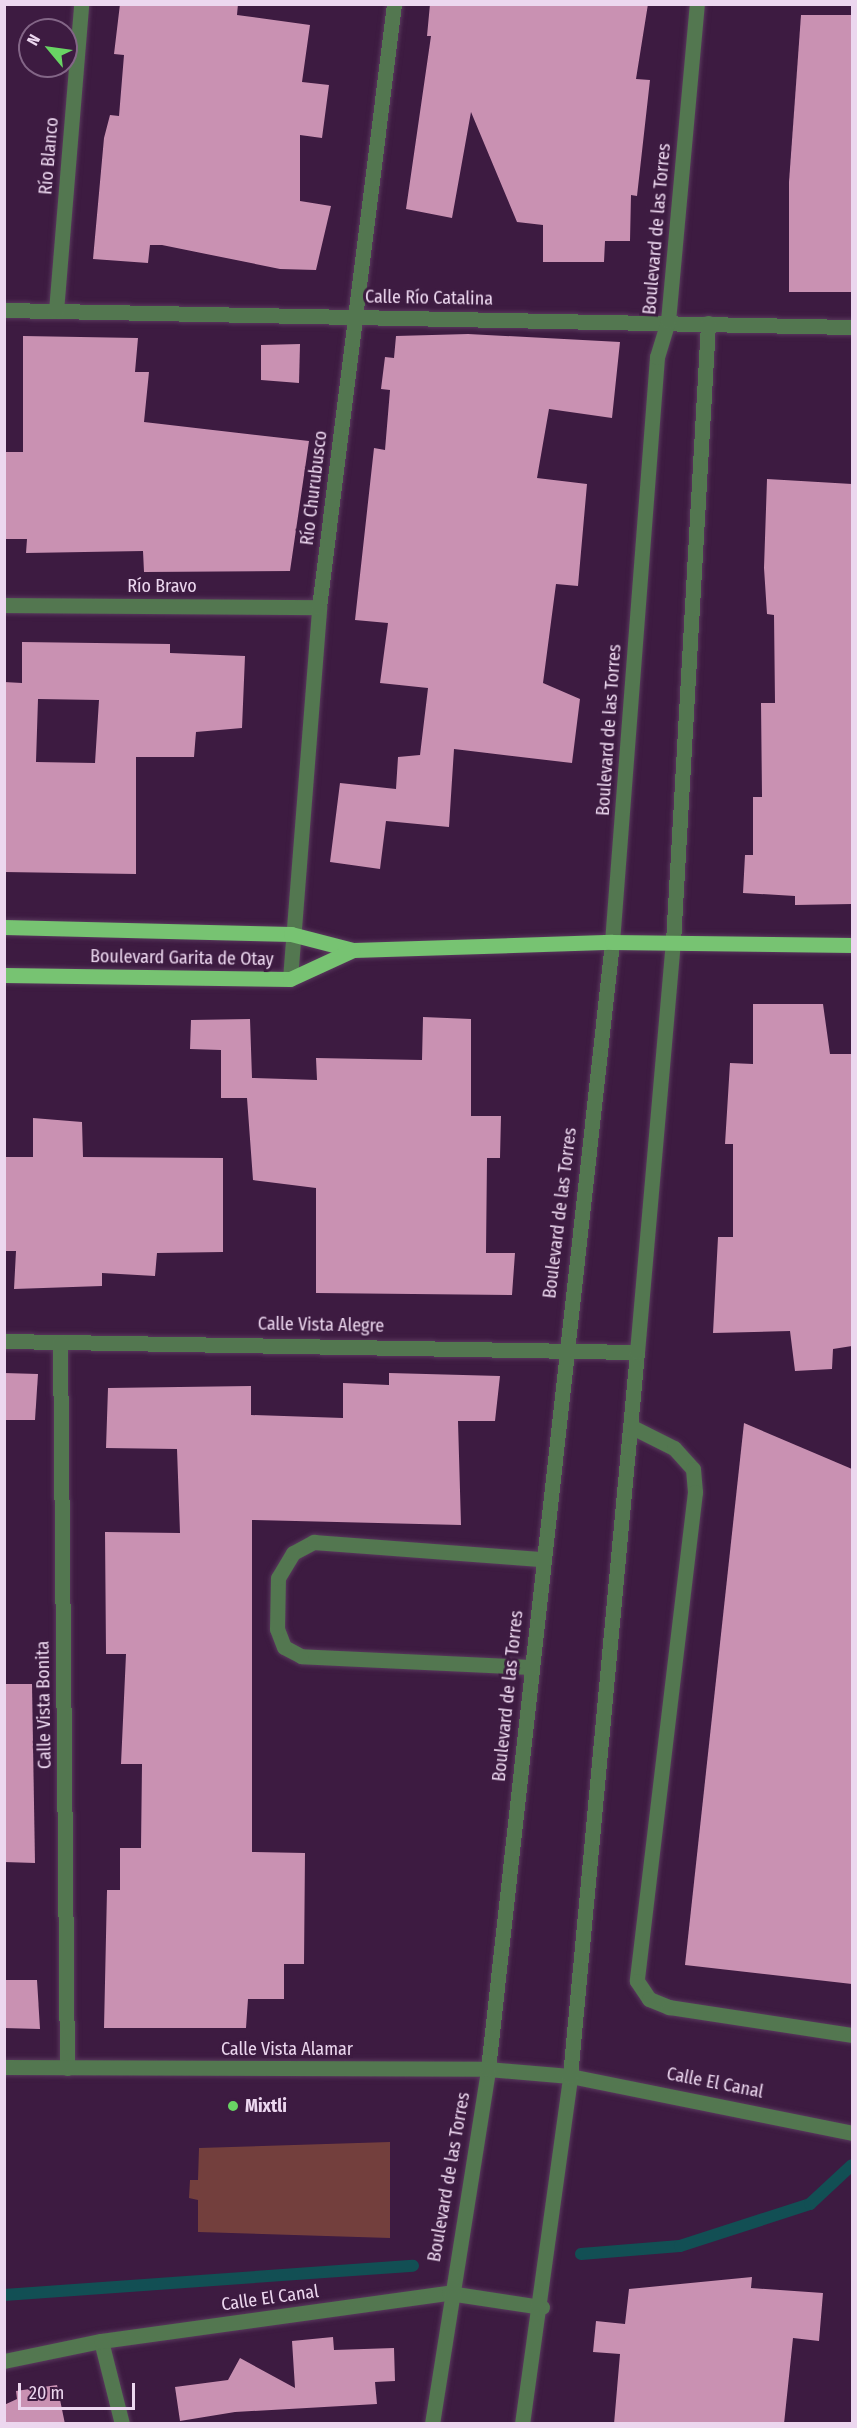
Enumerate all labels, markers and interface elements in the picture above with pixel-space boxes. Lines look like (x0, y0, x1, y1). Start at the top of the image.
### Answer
north arrow (18, 18, 78, 78)
text: N (23, 31, 44, 49)
street label: Río Blanco (35, 116, 63, 196)
street label: Boulevard de las Torres (639, 142, 675, 316)
street label: Calle Río Catalina (365, 286, 493, 310)
street label: Río Churubusco (296, 430, 332, 546)
street label: Río Bravo (127, 575, 197, 597)
street label: Boulevard de las Torres (592, 643, 626, 817)
street label: Boulevard Garita de Otay (90, 946, 274, 970)
street label: Boulevard de las Torres (539, 1126, 581, 1300)
street label: Calle Vista Alegre (258, 1313, 384, 1337)
street label: Boulevard de las Torres (488, 1609, 528, 1783)
street label: Calle Vista Bonita (32, 1641, 56, 1769)
street label: Calle Vista Alamar (221, 2038, 353, 2060)
street label: Calle El Canal (665, 2063, 765, 2103)
street label: Boulevard de las Torres (423, 2090, 475, 2264)
place label: Mixtli (245, 2095, 287, 2117)
marker: Mixtli (226, 2099, 240, 2113)
street label: Calle El Canal (220, 2280, 320, 2316)
scale bar (21, 2371, 138, 2409)
text: 20 m (29, 2382, 64, 2404)

